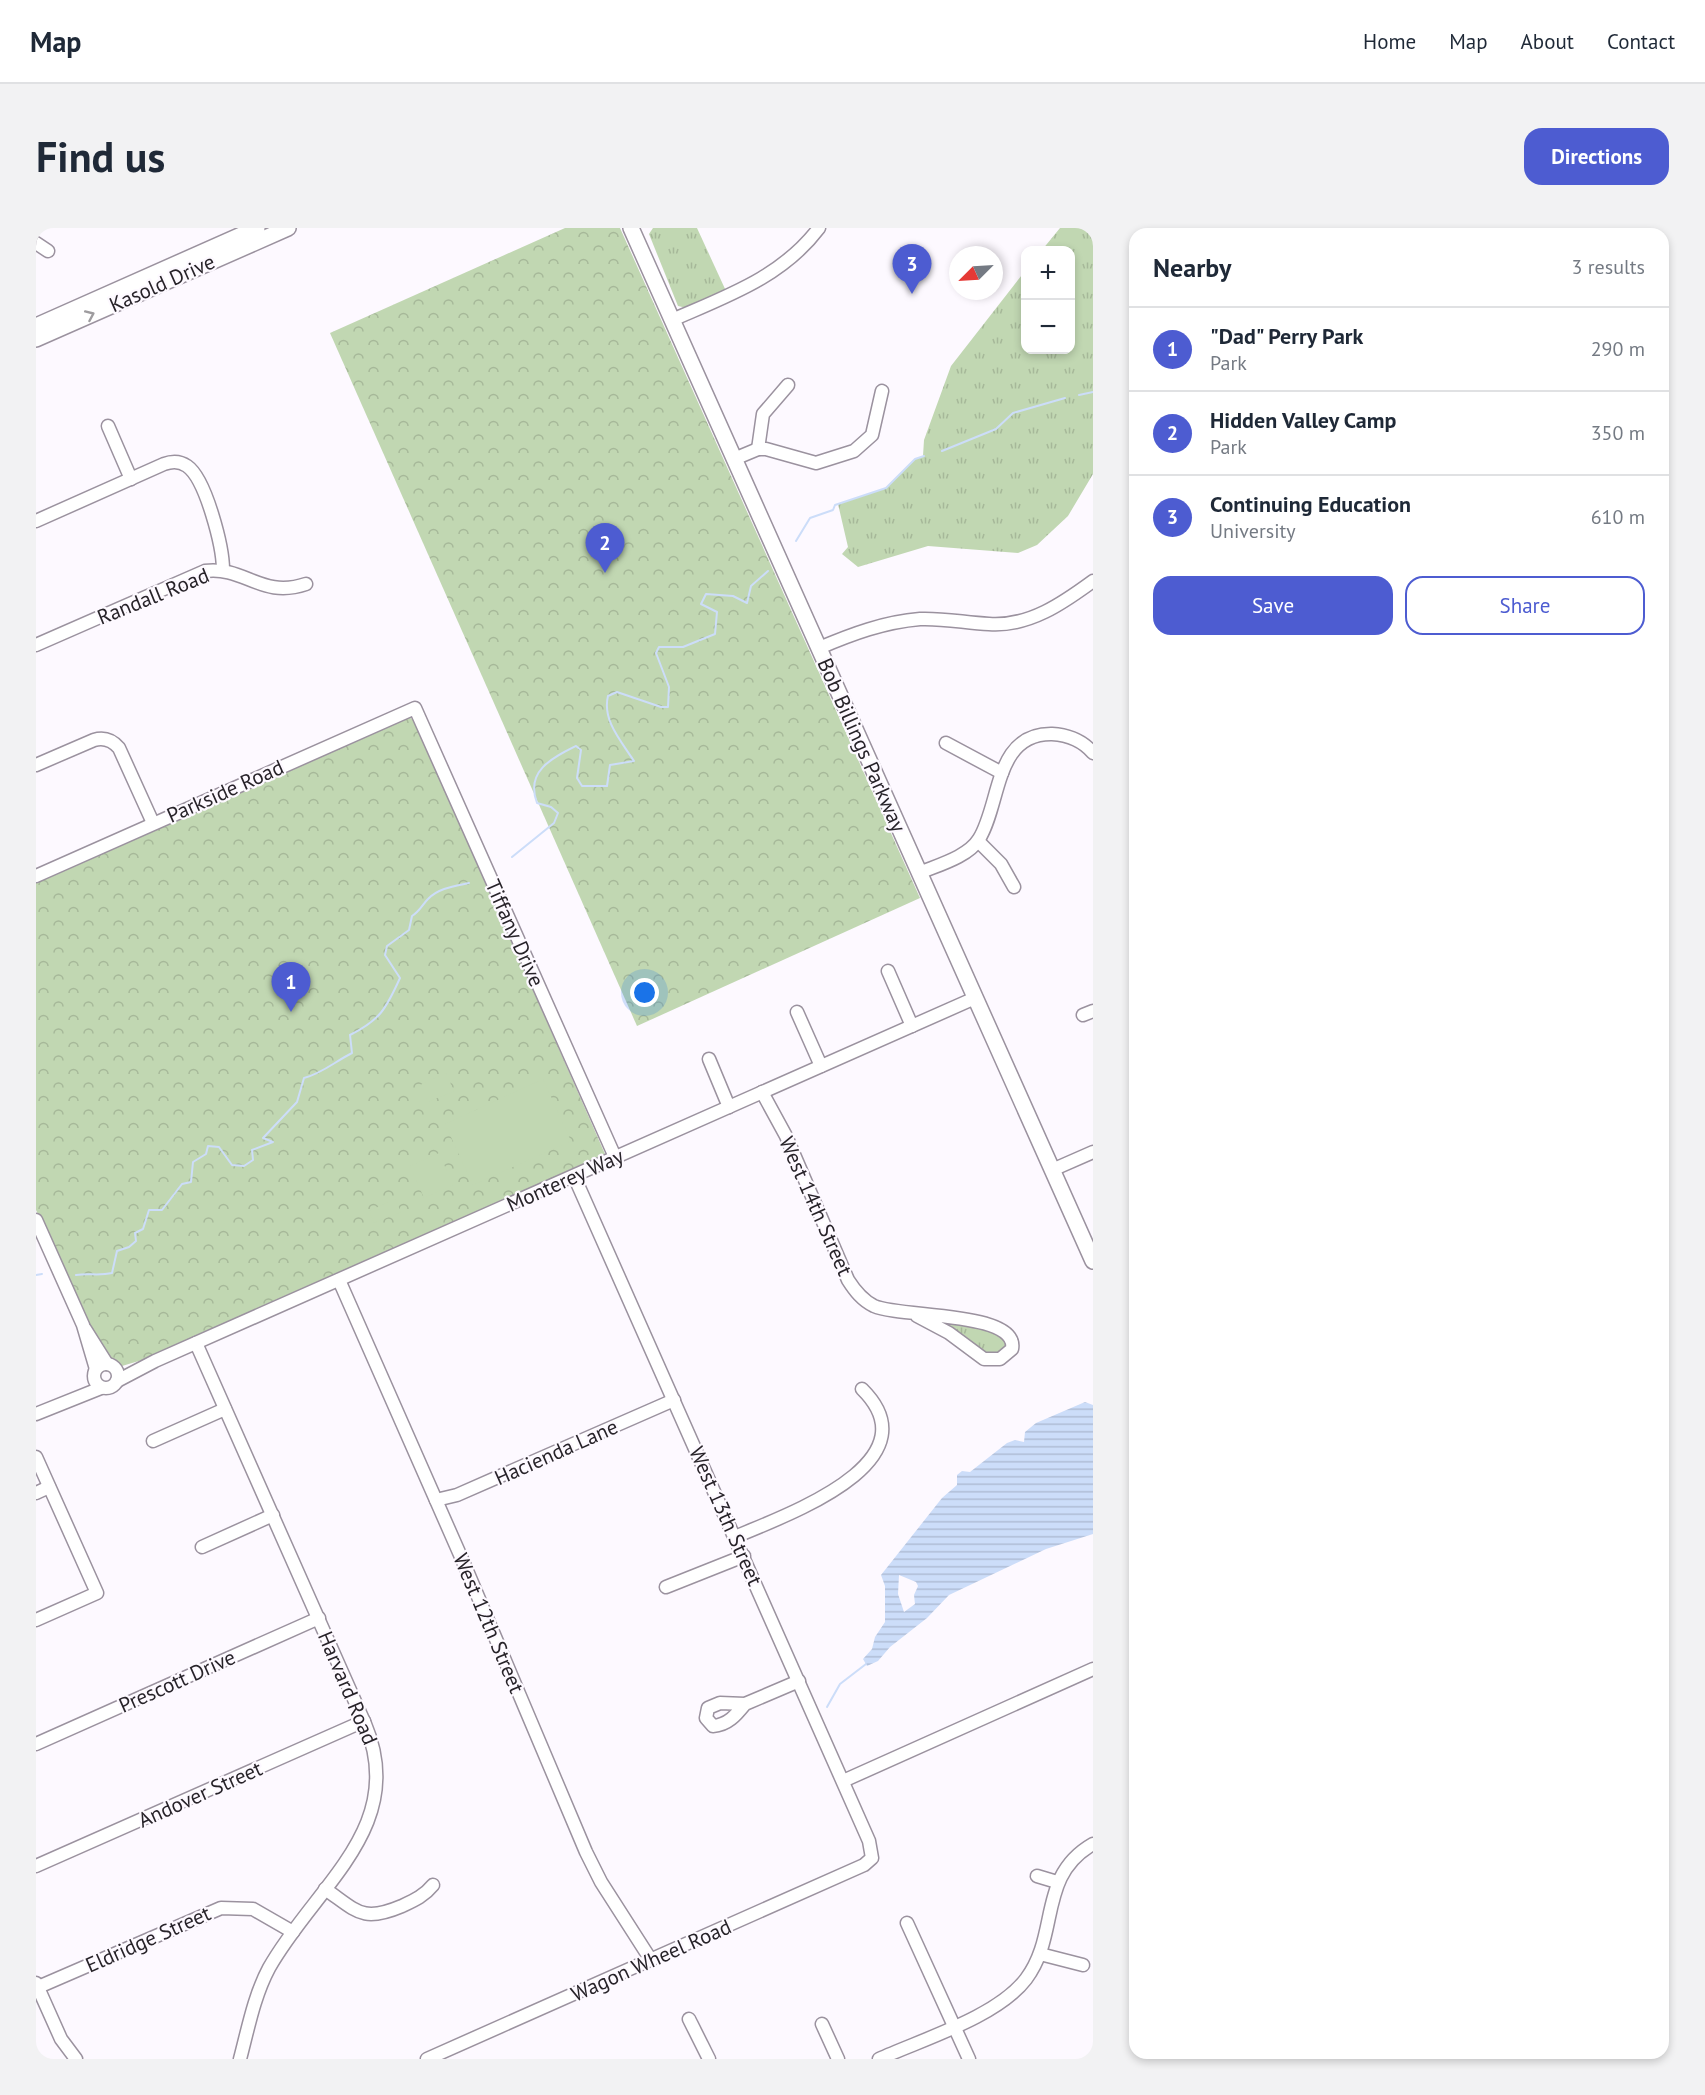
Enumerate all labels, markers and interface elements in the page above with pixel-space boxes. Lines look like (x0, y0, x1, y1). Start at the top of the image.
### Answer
text: Map (30, 23, 81, 60)
text: Home (1363, 28, 1416, 55)
text: Map (1449, 28, 1488, 55)
text: About (1521, 28, 1574, 55)
text: Contact (1607, 28, 1675, 55)
button: Directions (1524, 128, 1669, 185)
text: Find us (36, 129, 165, 184)
pin: 3 (892, 244, 932, 294)
north arrow (949, 246, 1003, 300)
map controls (1021, 246, 1075, 354)
button: + (1021, 246, 1075, 300)
street label: Kasold Drive (105, 248, 219, 318)
text: Nearby (1153, 251, 1231, 284)
text: 3 results (1572, 254, 1645, 280)
button: − (1021, 300, 1075, 354)
one-way arrow (83, 311, 94, 323)
text: "Dad" Perry Park (1210, 322, 1363, 350)
text: 1 (1167, 336, 1178, 362)
text: 290 m (1591, 336, 1645, 362)
text: Park (1210, 350, 1247, 376)
text: Hidden Valley Camp (1210, 406, 1396, 434)
text: 2 (1167, 420, 1178, 446)
text: 350 m (1591, 420, 1645, 446)
text: Park (1210, 434, 1247, 460)
text: Continuing Education (1210, 490, 1411, 518)
text: 3 (1167, 504, 1178, 530)
text: 610 m (1591, 504, 1645, 530)
text: University (1210, 518, 1296, 544)
pin: 2 (586, 524, 624, 573)
street label: Randall Road (93, 561, 213, 631)
button: Save (1153, 576, 1393, 635)
button: Share (1405, 576, 1645, 635)
street label: Bob Billings Parkway (811, 654, 913, 836)
street label: Parkside Road (162, 753, 288, 829)
street label: Tiffany Drive (479, 875, 551, 991)
pin: 1 (272, 962, 310, 1012)
your location (630, 978, 659, 1007)
street label: West 14th Street (773, 1132, 859, 1280)
street label: Monterey Way (502, 1142, 628, 1218)
street label: Hacienda Lane (490, 1413, 622, 1491)
street label: West 13th Street (683, 1442, 769, 1590)
street label: West 12th Street (447, 1549, 531, 1697)
street label: Harvard Road (312, 1627, 384, 1749)
street label: Prescott Drive (114, 1643, 240, 1719)
street label: Andover Street (134, 1755, 266, 1833)
street label: Eldridge Street (81, 1899, 215, 1979)
street label: Wagon Wheel Road (567, 1913, 735, 2007)

